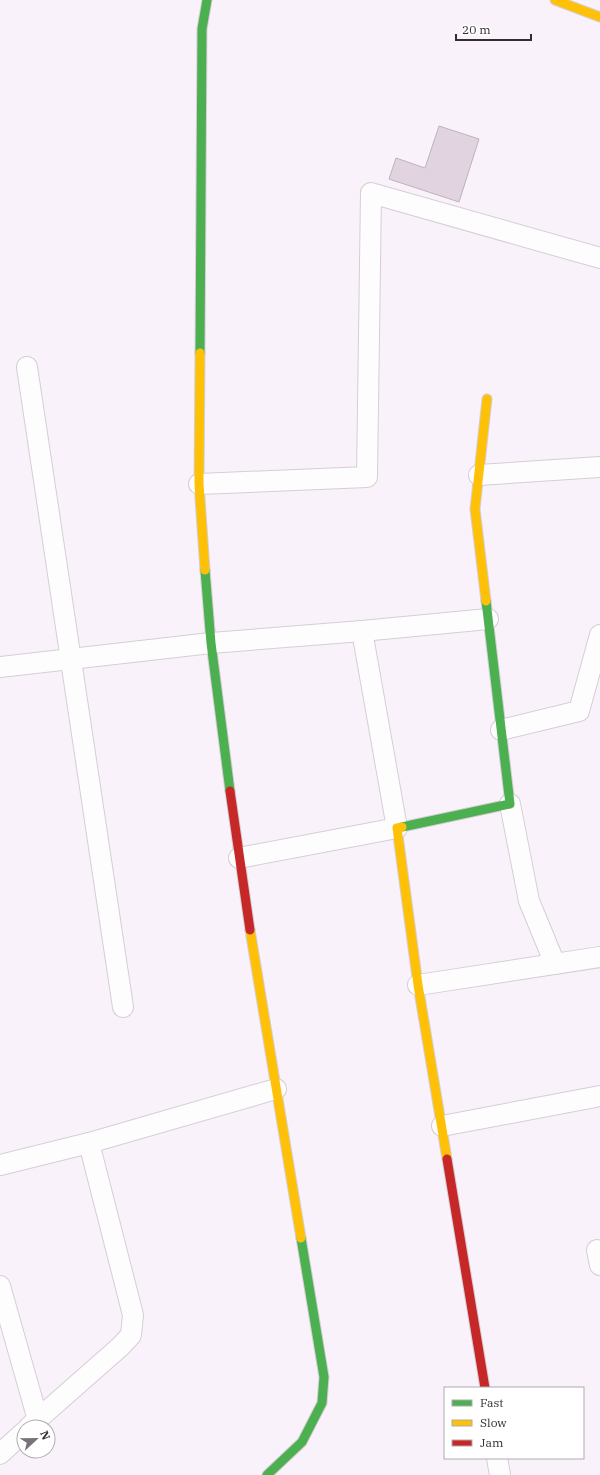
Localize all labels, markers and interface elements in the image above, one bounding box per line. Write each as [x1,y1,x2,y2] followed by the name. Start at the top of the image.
[456,16,531,42] scale bar
[462,22,491,37] text: 20 m
[444,1387,584,1459] legend
[480,1395,504,1410] text: Fast
[480,1415,507,1430] text: Slow
[16,1419,56,1459] north arrow
[37,1429,54,1442] text: N
[480,1435,504,1450] text: Jam

